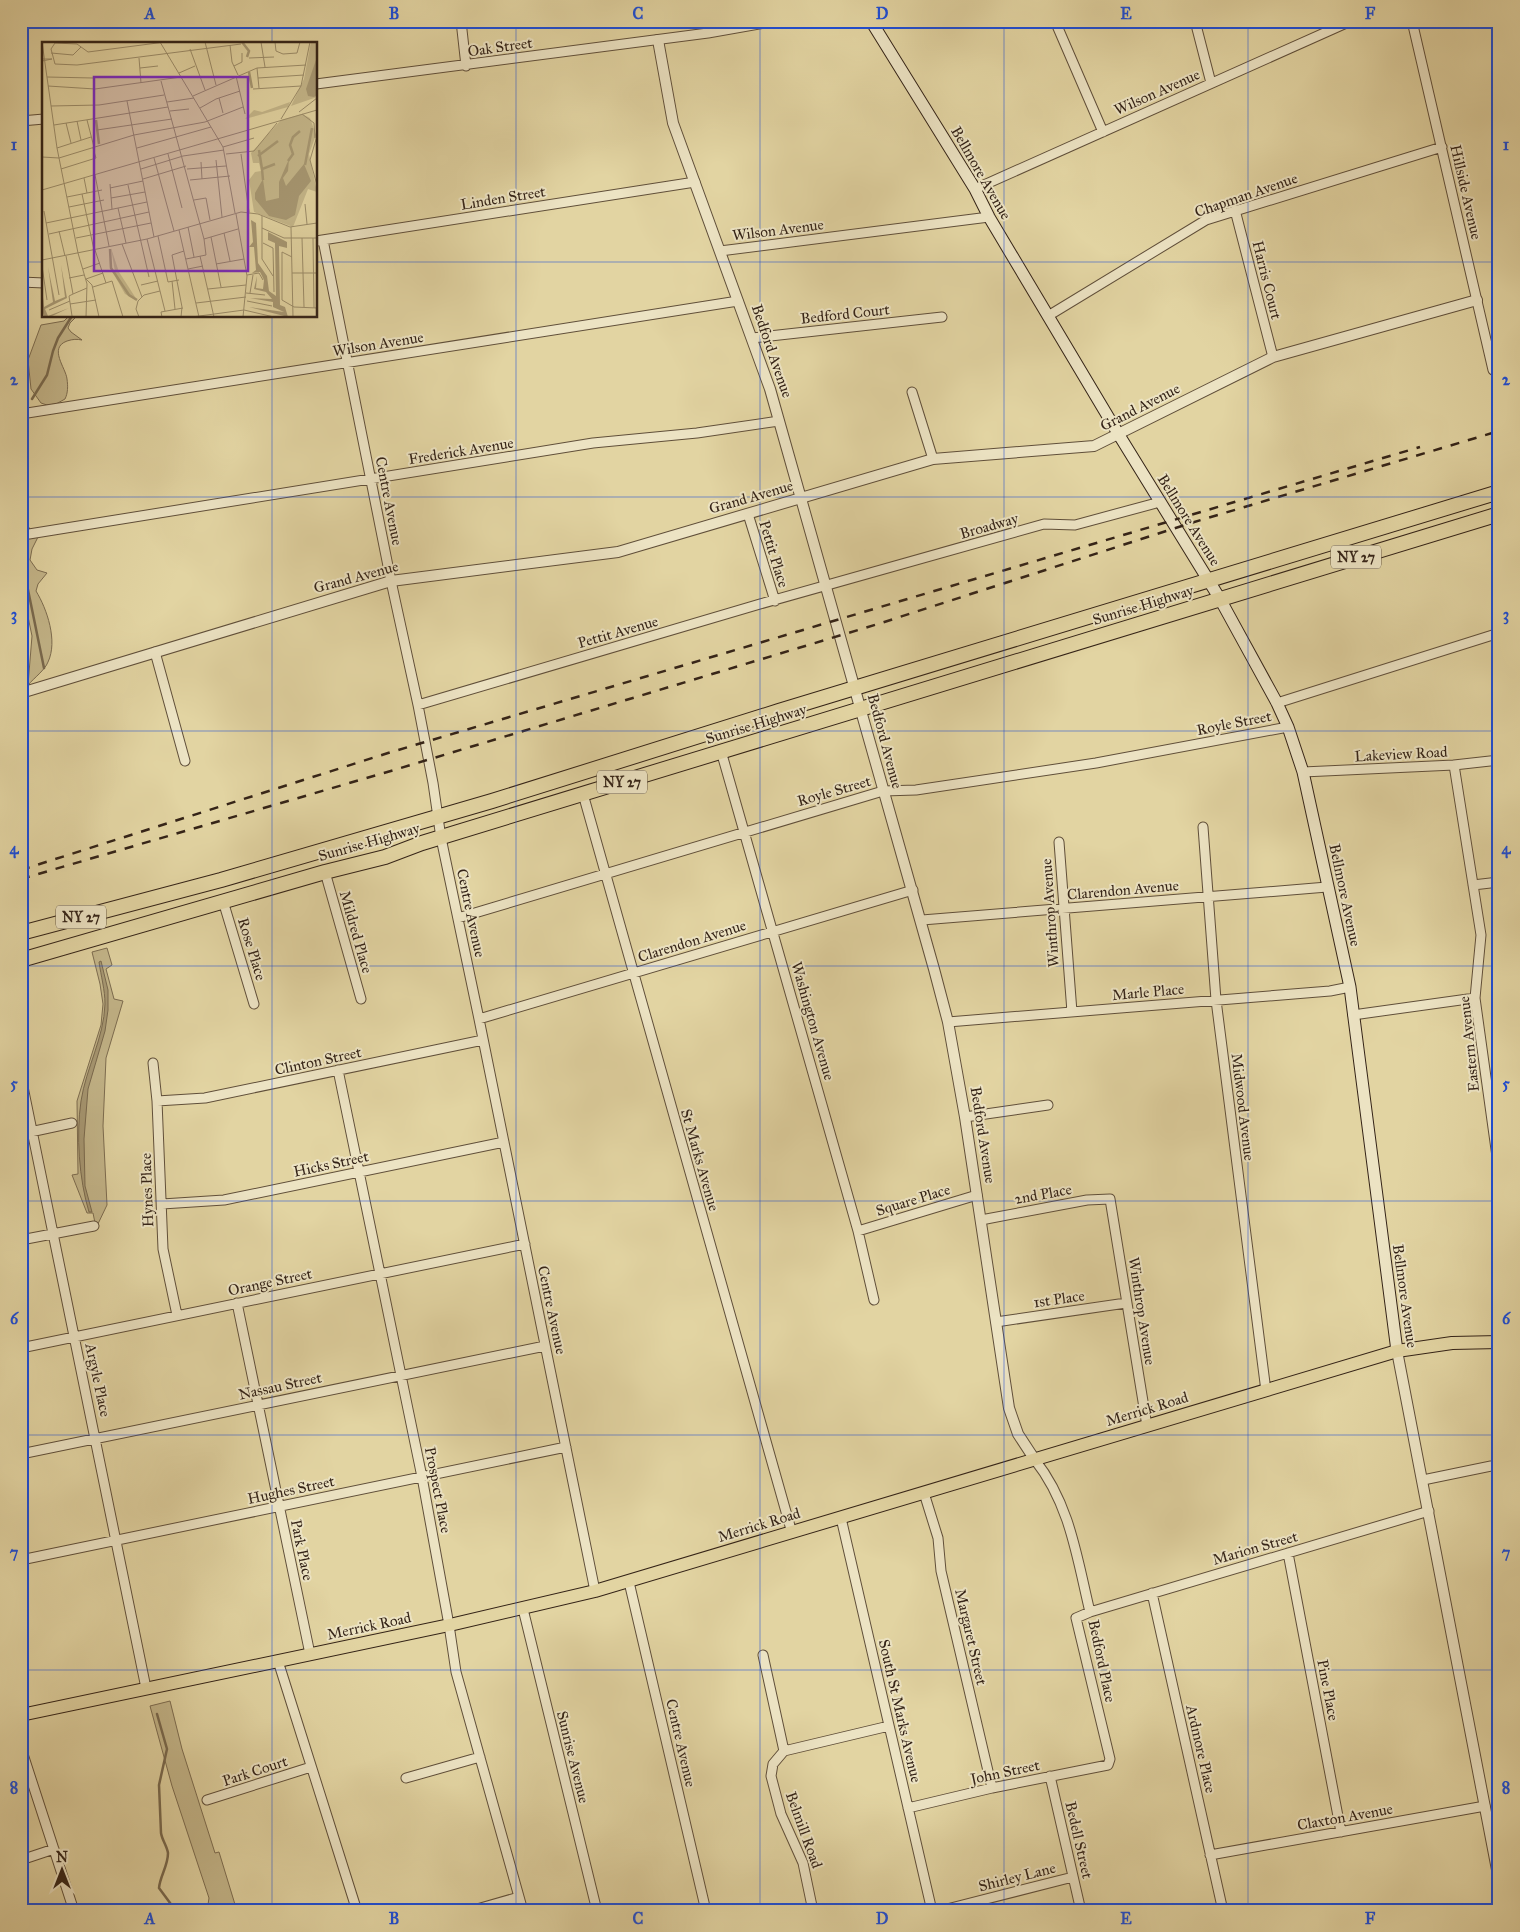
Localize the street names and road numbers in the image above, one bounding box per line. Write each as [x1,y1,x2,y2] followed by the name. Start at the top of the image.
[466,33,534,60] street label: Oak Street
[1111,65,1203,119] street label: Wilson Avenue
[947,123,1015,223] street label: Bellmore Avenue
[1446,143,1486,241] street label: Hillside Avenue
[1192,169,1300,221] street label: Chapman Avenue
[459,182,547,214] street label: Linden Street
[731,215,825,245] street label: Wilson Avenue
[1249,239,1286,322] street label: Harris Court
[800,300,891,328] street label: Bedford Court
[748,302,796,400] street label: Bedford Avenue
[331,328,425,360] street label: Wilson Avenue
[1097,379,1183,435] street label: Grand Avenue
[407,434,515,468] street label: Frederick Avenue
[372,455,406,547] street label: Centre Avenue
[1154,471,1224,569] street label: Bellmore Avenue
[707,476,795,518] street label: Grand Avenue
[958,509,1021,543] street label: Broadway
[755,518,793,590] street label: Pettit Place
[1331,546,1381,568] road number: NY 27
[312,557,400,597] street label: Grand Avenue
[1090,581,1197,629] street label: Sunrise Highway
[576,612,660,652] street label: Pettit Avenue
[864,692,906,790] street label: Bedford Avenue
[703,700,810,748] street label: Sunrise Highway
[1195,707,1274,739] street label: Royle Street
[1354,743,1448,765] street label: Lakeview Road
[597,770,647,794] road number: NY 27
[795,772,874,810] street label: Royle Street
[316,819,423,865] street label: Sunrise Highway
[1325,842,1365,948] street label: Bellmore Avenue
[1037,858,1063,968] street label: Winthrop Avenue
[453,867,489,959] street label: Centre Avenue
[1066,876,1180,904] street label: Clarendon Avenue
[336,889,376,975] street label: Mildred Place
[56,906,106,929] road number: NY 27
[234,915,270,983] street label: Rose Place
[636,916,748,966] street label: Clarendon Avenue
[787,960,839,1082] street label: Washington Avenue
[1111,980,1185,1004] street label: Marle Place
[1455,995,1483,1093] street label: Eastern Avenue
[273,1043,364,1079] street label: Clinton Street
[1227,1052,1259,1162] street label: Midwood Avenue
[966,1085,1000,1185] street label: Bedford Avenue
[677,1107,723,1213] street label: St Marks Avenue
[292,1147,371,1181] street label: Hicks Street
[137,1153,157,1227] street label: Hynes Place
[874,1180,953,1221] street label: Square Place
[1013,1180,1073,1208] street label: 2nd Place
[1389,1243,1421,1349] street label: Bellmore Avenue
[1125,1256,1159,1366] street label: Winthrop Avenue
[226,1264,314,1300] street label: Orange Street
[534,1264,570,1356] street label: Centre Avenue
[1032,1287,1086,1311] street label: 1st Place
[81,1341,115,1418] street label: Argyle Place
[237,1368,324,1404] street label: Nassau Street
[1104,1388,1191,1430] street label: Merrick Road
[421,1445,455,1535] street label: Prospect Place
[246,1472,337,1508] street label: Hughes Street
[716,1504,803,1546] street label: Merrick Road
[287,1518,317,1582] street label: Park Place
[1210,1527,1300,1569] street label: Marion Street
[951,1587,991,1688] street label: Margaret Street
[325,1608,413,1644] street label: Merrick Road
[1084,1618,1120,1704] street label: Bedford Place
[875,1638,925,1784] street label: South St Marks Avenue
[1313,1658,1343,1722] street label: Pine Place
[662,1697,700,1789] street label: Centre Avenue
[1182,1702,1220,1795] street label: Ardmore Place
[553,1709,593,1805] street label: Sunrise Avenue
[220,1752,290,1790] street label: Park Court
[967,1756,1042,1790] street label: John Street
[782,1789,826,1871] street label: Belmill Road
[1061,1800,1097,1881] street label: Bedell Street
[1296,1800,1394,1834] street label: Claxton Avenue
[977,1859,1057,1895] street label: Shirley Lane

